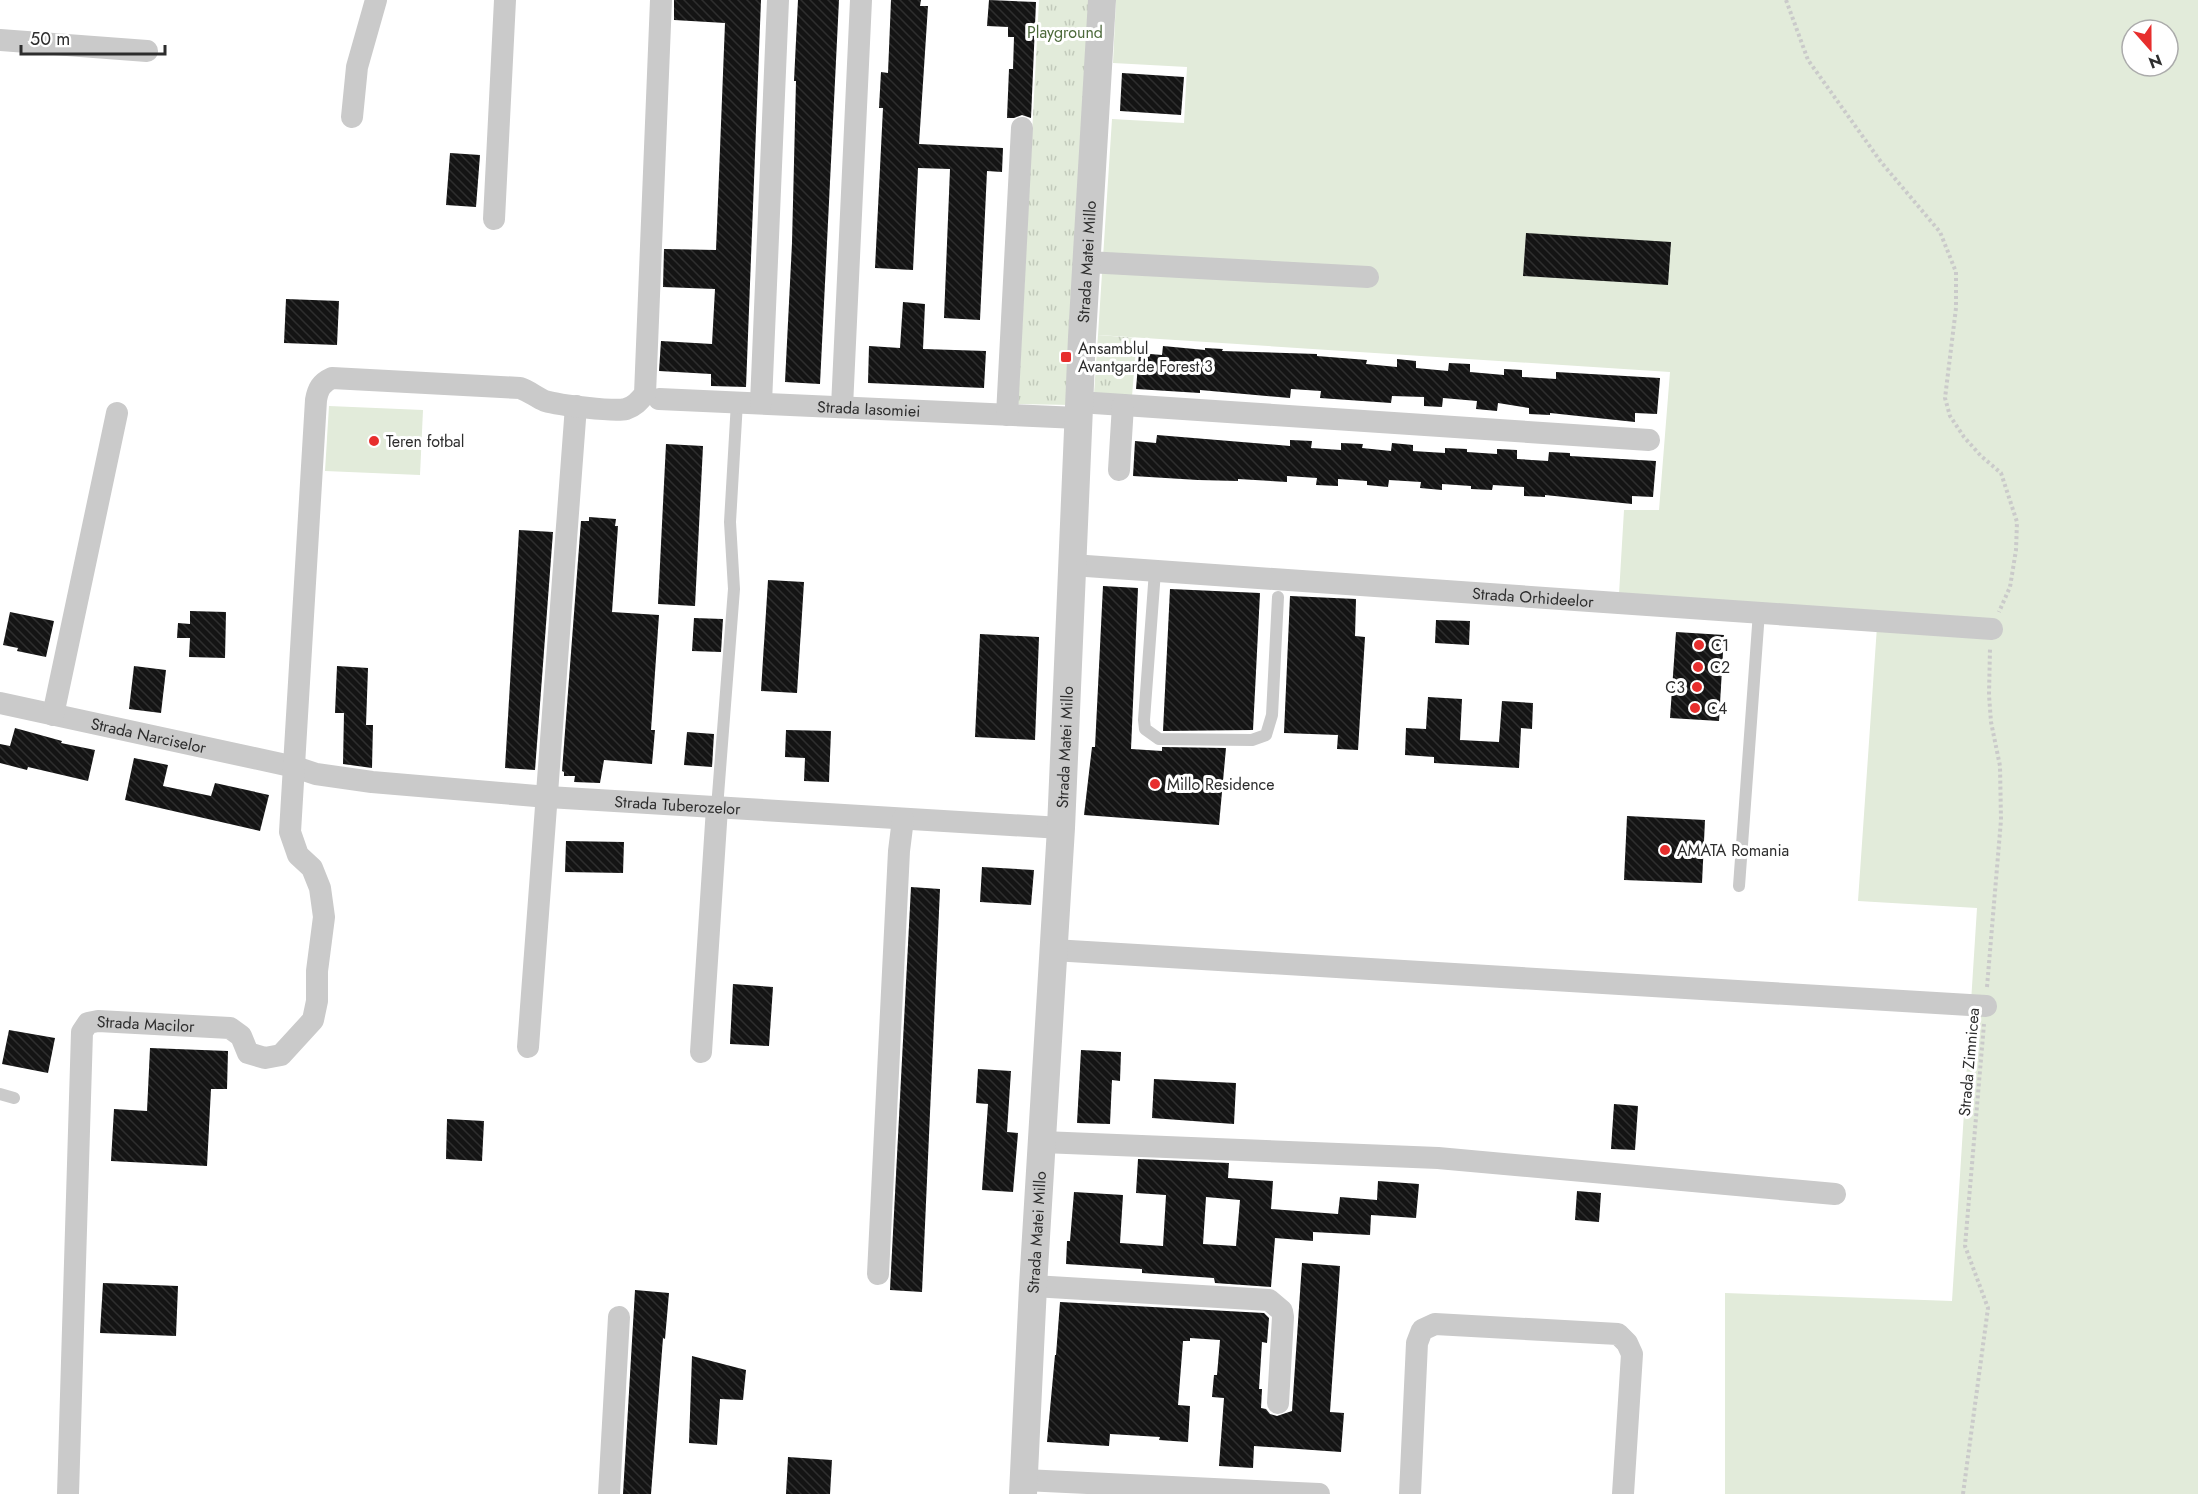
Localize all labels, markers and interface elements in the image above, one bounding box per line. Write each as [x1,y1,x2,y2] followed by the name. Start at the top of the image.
[21,18,165,56] scale bar
[2120,18,2180,78] north arrow
[1027,21,1103,44] park label: Playground
[30,26,70,52] text: 50 m
[2145,49,2165,75] text: N
[1071,200,1102,323] street label: Strada Matei Millo
[1078,337,1213,378] place label: Ansamblul Avantgarde Forest 3
[1059,350,1073,364] marker: Ansamblul Avantgarde Forest 3
[817,395,921,422] street label: Strada Iasomiei
[386,430,464,453] place label: Teren fotbal
[367,434,381,448] marker: Teren fotbal
[1471,581,1595,613] street label: Strada Orhideelor
[1711,634,1729,657] place label: C1
[1692,638,1706,652] marker: C1
[1710,656,1730,679] place label: C2
[1691,660,1705,674] marker: C2
[1665,676,1685,699] place label: C3
[1690,680,1704,694] marker: C3
[1050,685,1079,809] street label: Strada Matei Millo
[1707,697,1727,720] place label: C4
[1688,701,1702,715] marker: C4
[89,712,209,759] street label: Strada Narciselor
[1167,773,1274,796] place label: Millo Residence
[1148,777,1162,791] marker: Millo Residence
[614,790,742,820] street label: Strada Tuberozelor
[1677,839,1789,862] place label: AMATA Romania
[1658,843,1672,857] marker: AMATA Romania
[1953,1007,1985,1117] street label: Strada Zimnicea
[96,1009,196,1038] street label: Strada Macilor
[1021,1170,1052,1294] street label: Strada Matei Millo

